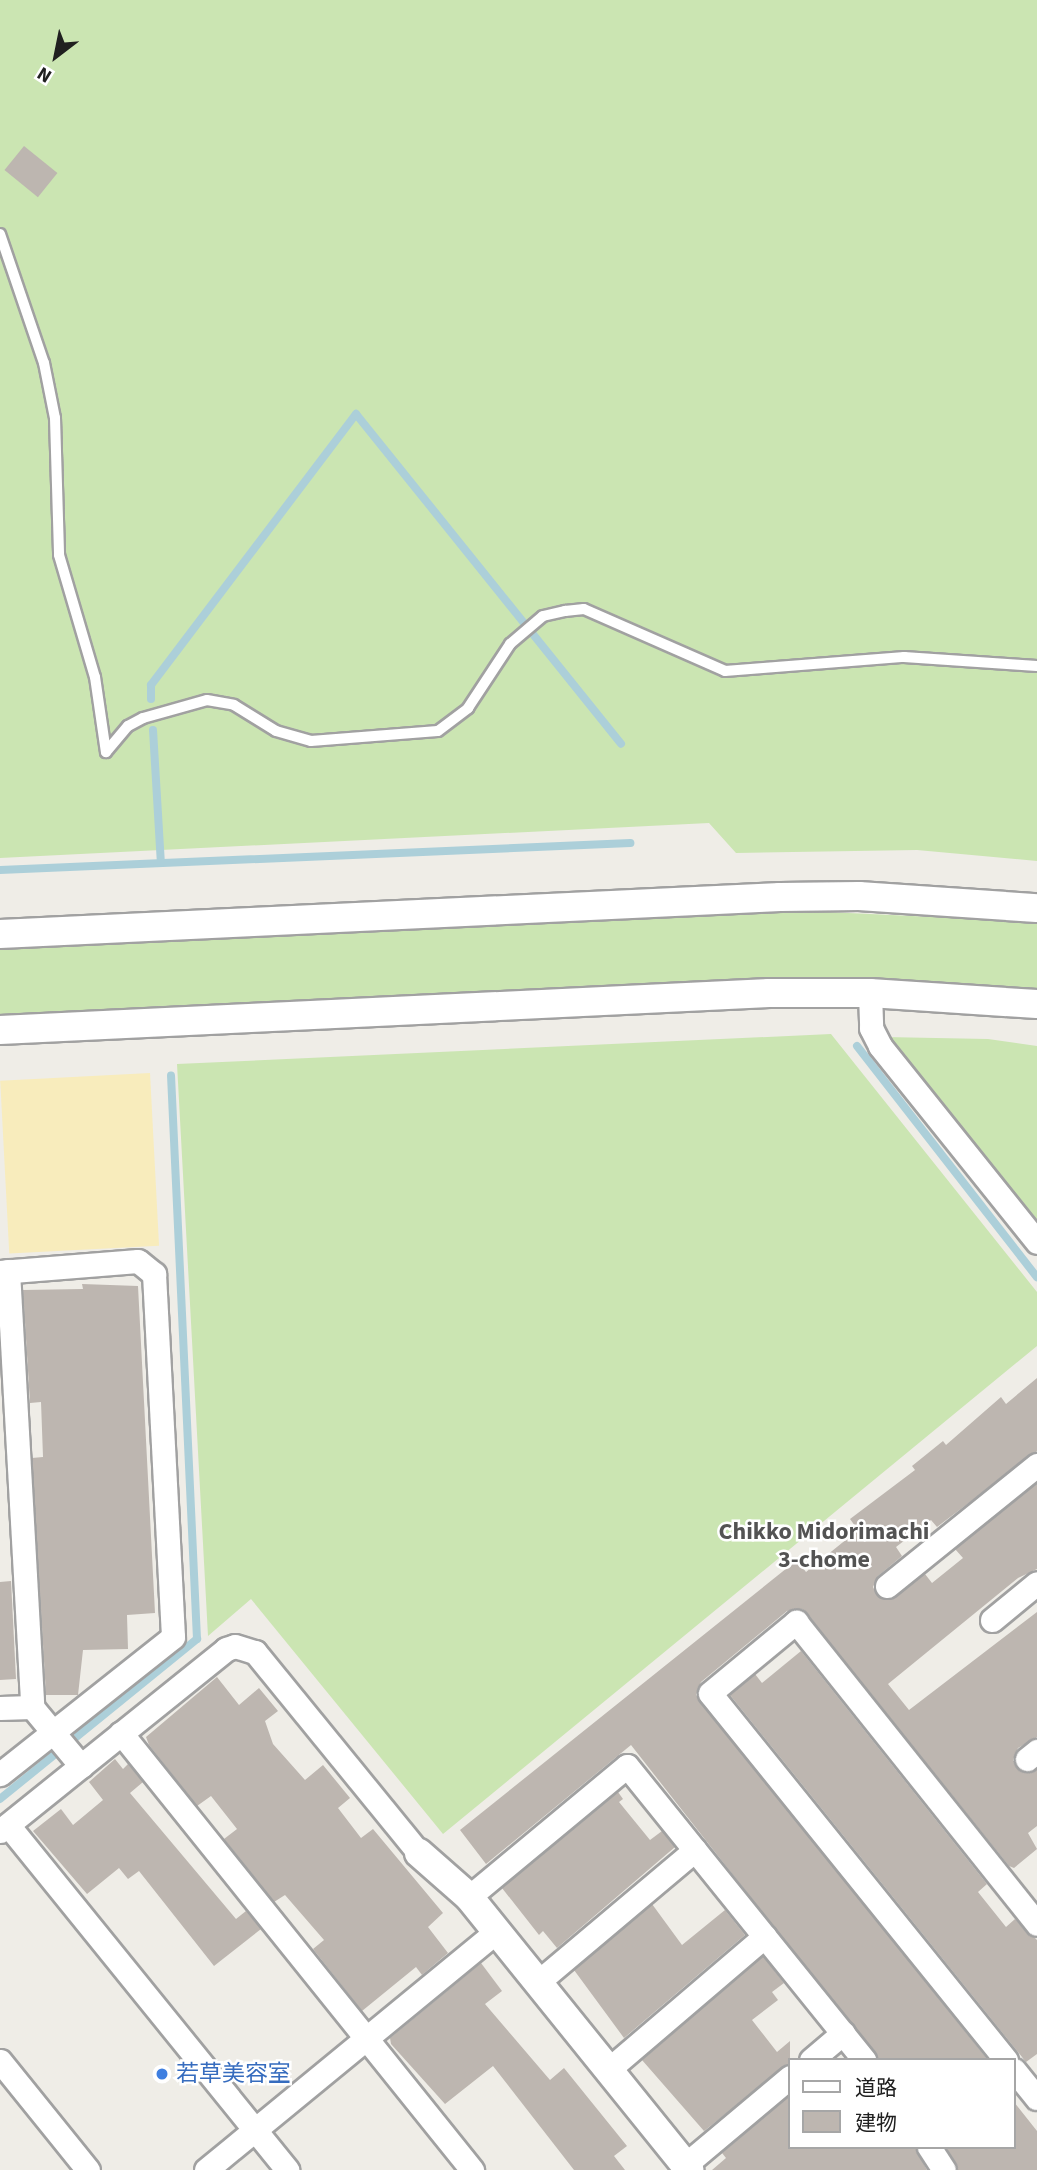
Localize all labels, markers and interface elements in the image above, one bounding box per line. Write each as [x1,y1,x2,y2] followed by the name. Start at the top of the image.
[21,21,91,91] north arrow
[32,59,57,89] text: N
[719,1518,929,1574] district label: Chikko Midorimachi 3-chome
[788,2058,1016,2149] legend
[176,2060,291,2088] place label: 若草美容室
[154,2066,170,2082] marker: 若草美容室
[855,2073,897,2103] text: 道路
[855,2108,897,2138] text: 建物

